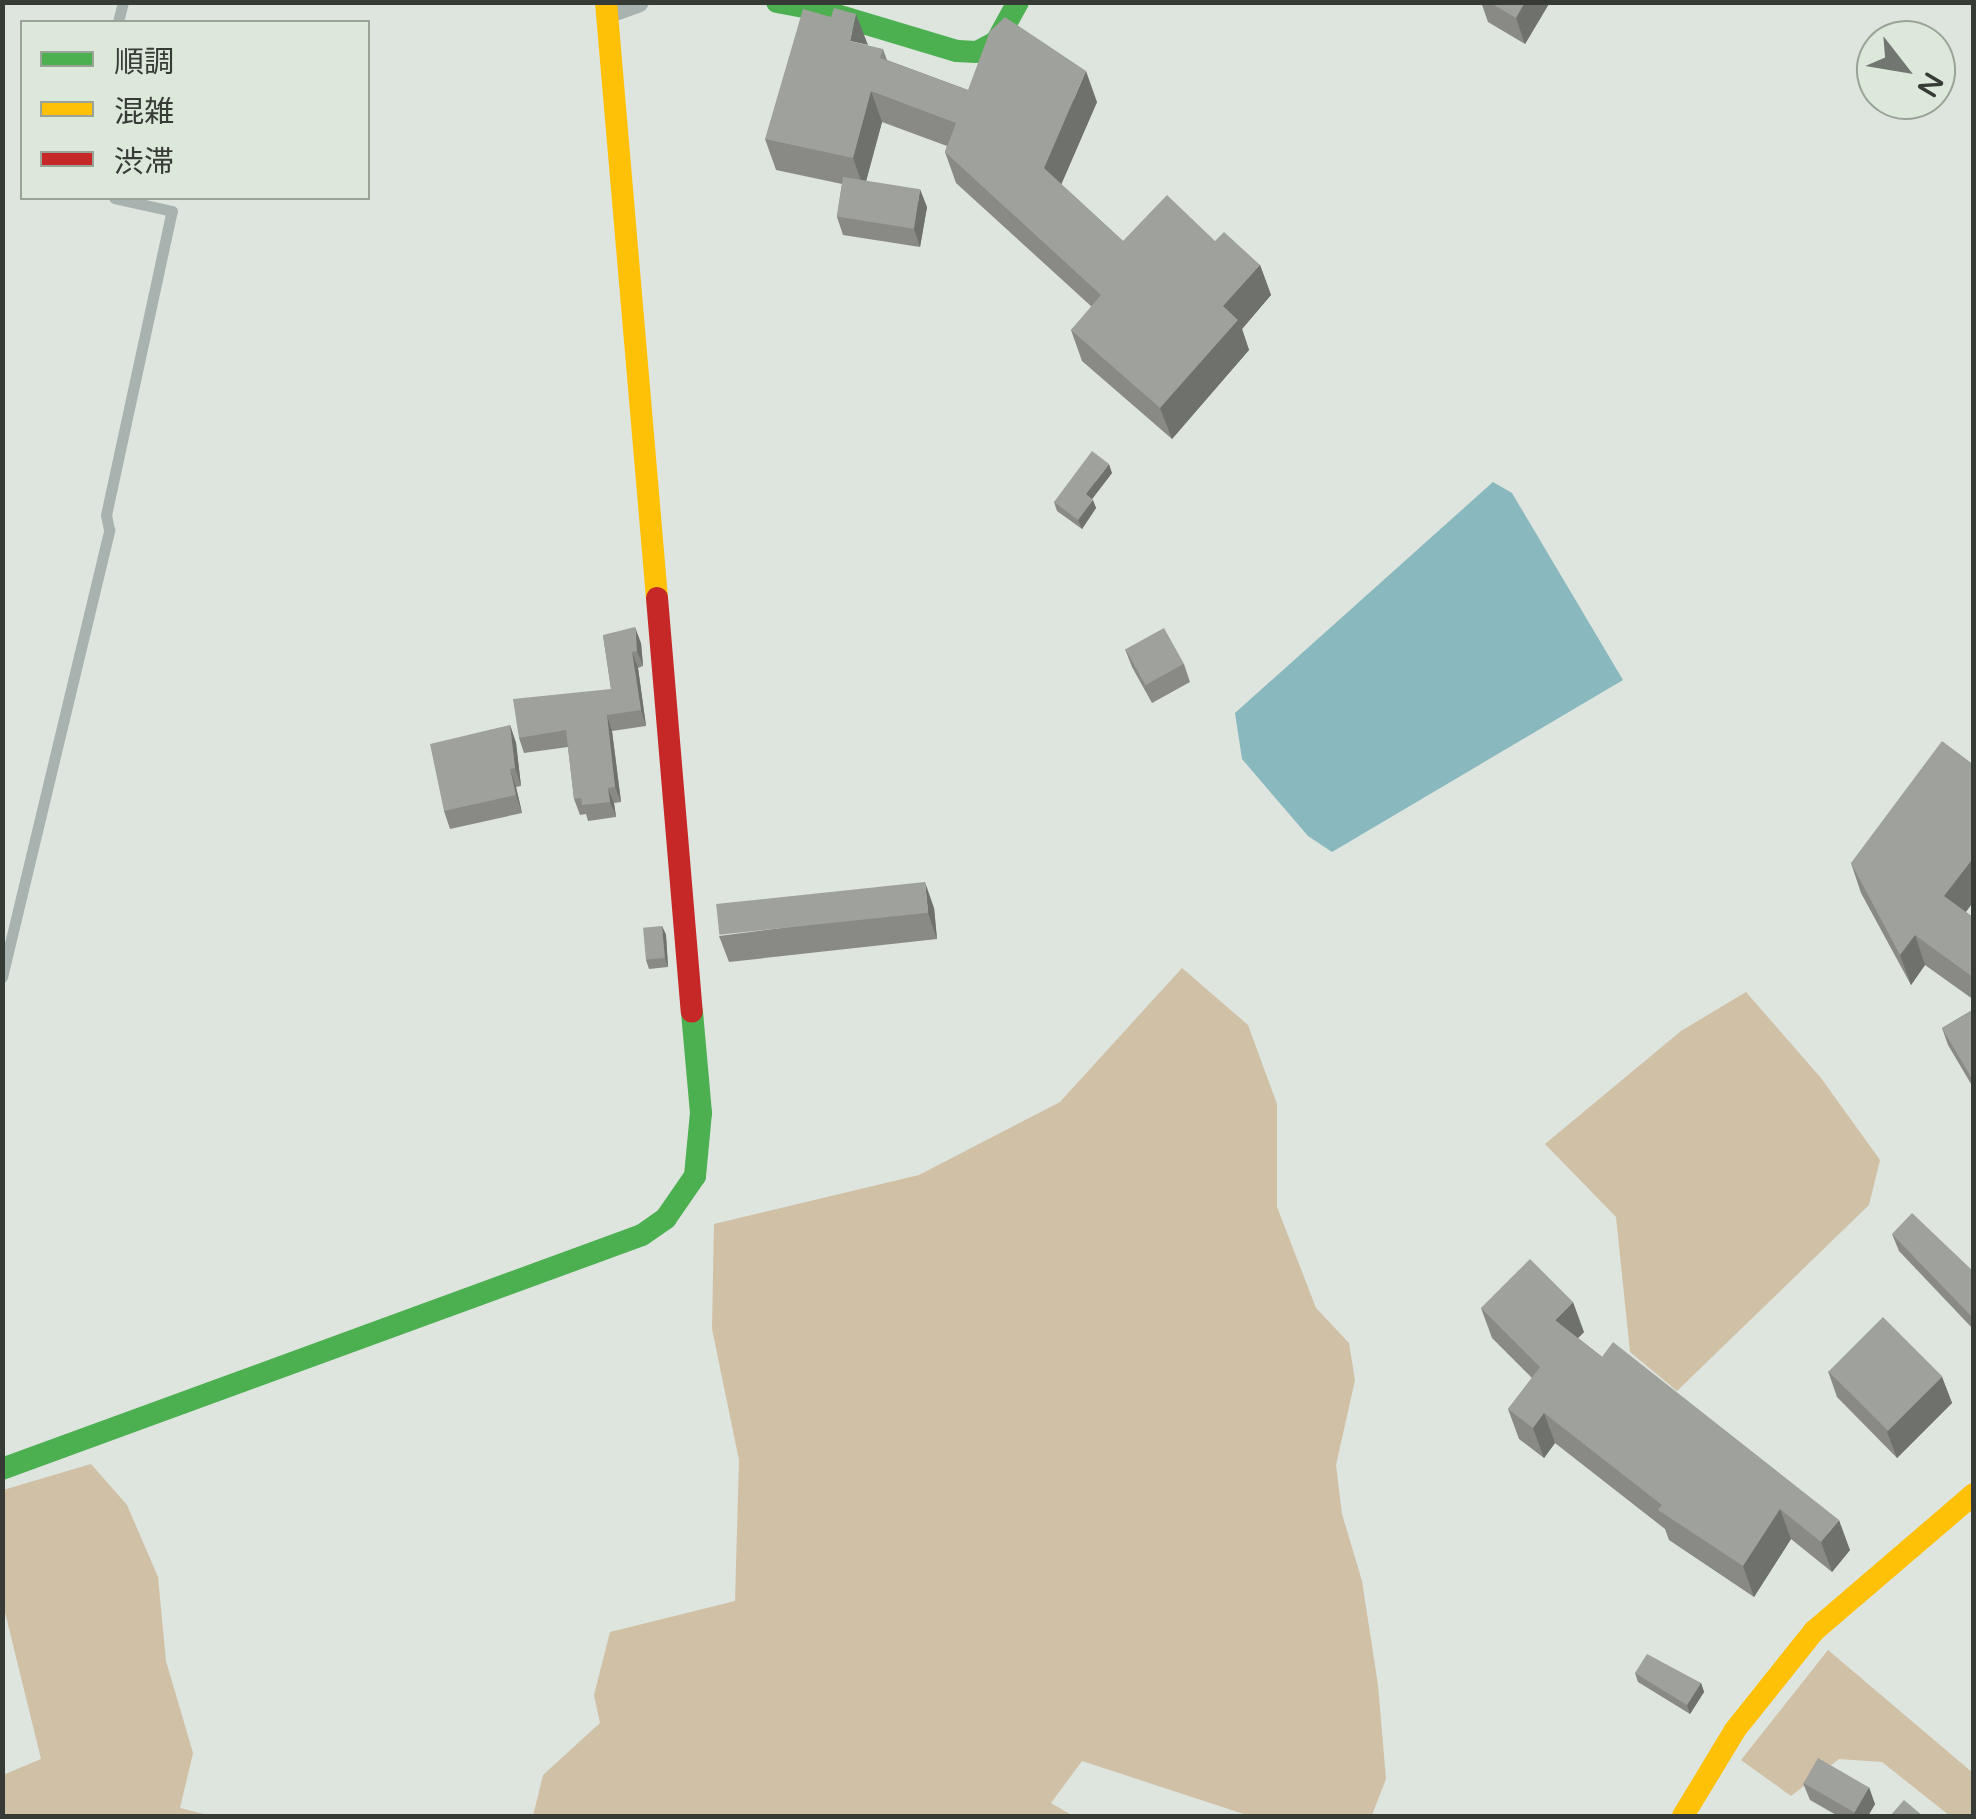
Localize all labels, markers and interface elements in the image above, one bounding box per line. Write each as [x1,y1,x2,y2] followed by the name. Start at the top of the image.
[20,20,370,200] legend
[1856,20,1956,120] north arrow
[114,44,174,81] text: 順調
[1910,66,1950,103] text: N
[114,94,174,131] text: 混雑
[114,144,174,181] text: 渋滞

